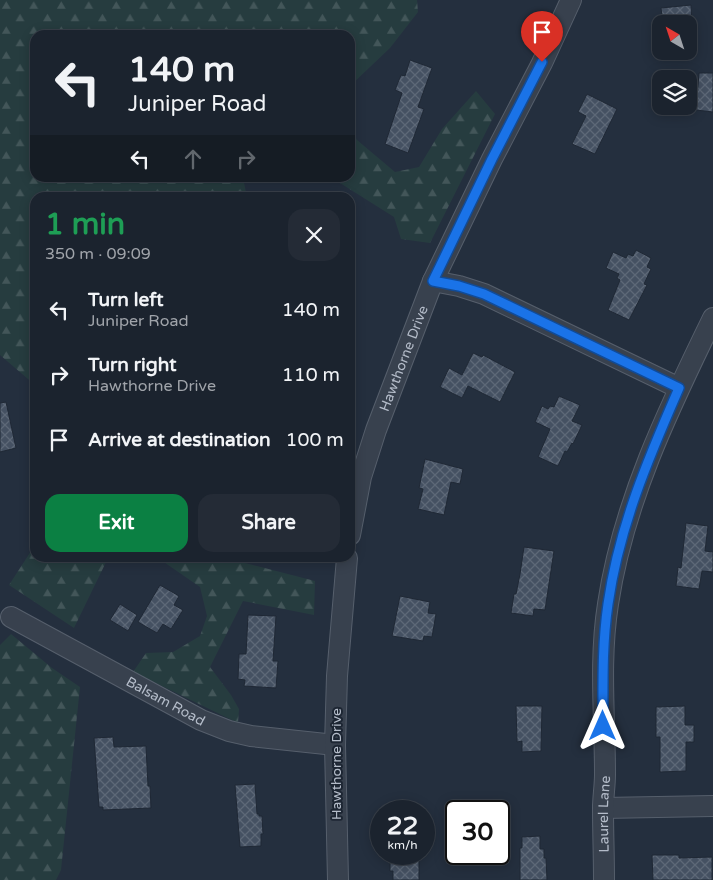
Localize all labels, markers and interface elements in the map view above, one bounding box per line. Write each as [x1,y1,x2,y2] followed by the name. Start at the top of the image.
[521,11,563,62] pin
[652,15,698,60] north arrow
[652,15,697,115] map controls
[528,18,556,46] icon: arrive
[128,49,235,91] text: 140 m
[45,50,110,115] icon: left
[652,70,697,115] button: layers
[128,91,266,117] text: Juniper Road
[126,145,154,173] icon: left
[179,145,207,173] icon: ahead
[232,145,260,173] icon: right
[45,206,125,243] text: 1 min
[288,209,340,261] button: close
[45,244,151,264] text: 350 m · 09:09
[88,289,164,311] text: Turn left
[45,296,73,324] icon: left
[282,299,340,321] text: 140 m
[375,303,431,414] street label: Hawthorne Drive
[88,311,189,331] text: Juniper Road
[88,354,176,376] text: Turn right
[45,361,73,389] icon: right
[282,364,340,386] text: 110 m
[88,376,216,396] text: Hawthorne Drive
[45,426,73,454] icon: arrive
[88,429,271,451] text: Arrive at destination
[286,429,344,451] text: 100 m
[45,494,188,552] button: Exit
[198,494,340,552] button: Share
[123,673,208,729] street label: Balsam Road
[576,699,628,751] position arrow
[328,708,345,820] street label: Hawthorne Drive
[594,775,614,853] street label: Laurel Lane
[445,800,510,865] speed limit sign: 30
[387,811,418,841] text: 22
[387,838,418,852] text: km/h

